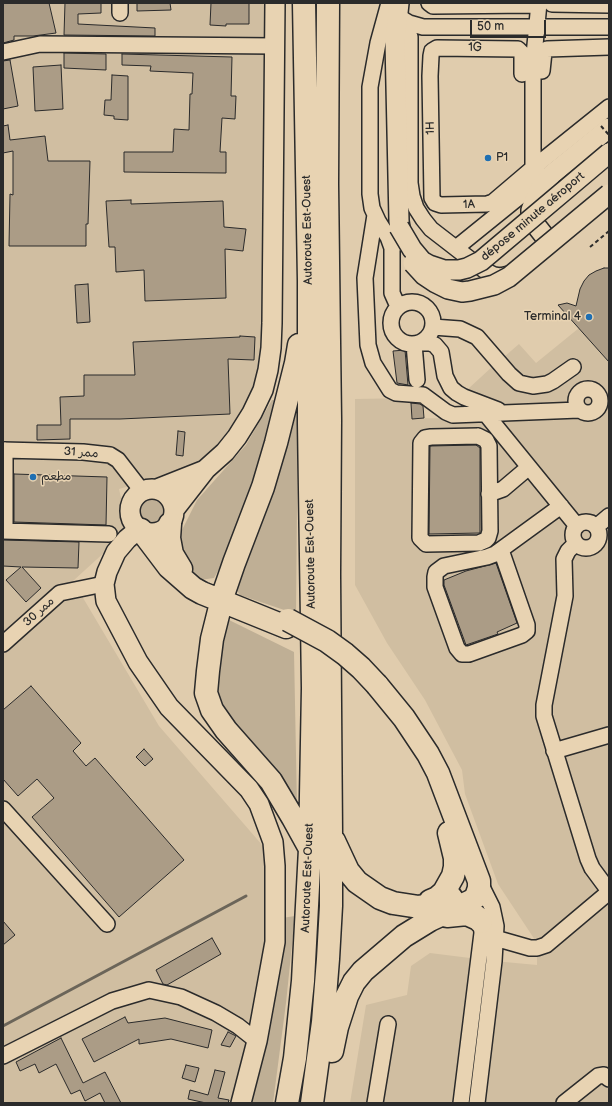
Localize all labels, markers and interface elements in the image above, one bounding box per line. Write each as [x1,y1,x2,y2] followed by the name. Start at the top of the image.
[472,12,548,38] scale bar
[477,19,504,34] text: 50 m
[468,41,482,55] street label: 1G
[424,121,438,135] street label: 1H
[496,151,508,165] place label: P1
[483,153,493,163] marker: P1
[478,169,588,265] street label: dépose minute aéroport
[300,175,316,285] street label: Autoroute Est-Ouest
[463,198,475,212] street label: 1A
[524,310,581,324] place label: Terminal 4
[584,312,594,322] marker: Terminal 4
[63,445,99,461] street label: ممر 31
[41,470,71,484] place label: مطعم
[28,472,38,482] marker: مطعم
[303,499,319,609] street label: Autoroute Est-Ouest
[20,594,58,630] street label: ممر 30
[299,823,317,933] street label: Autoroute Est-Ouest

